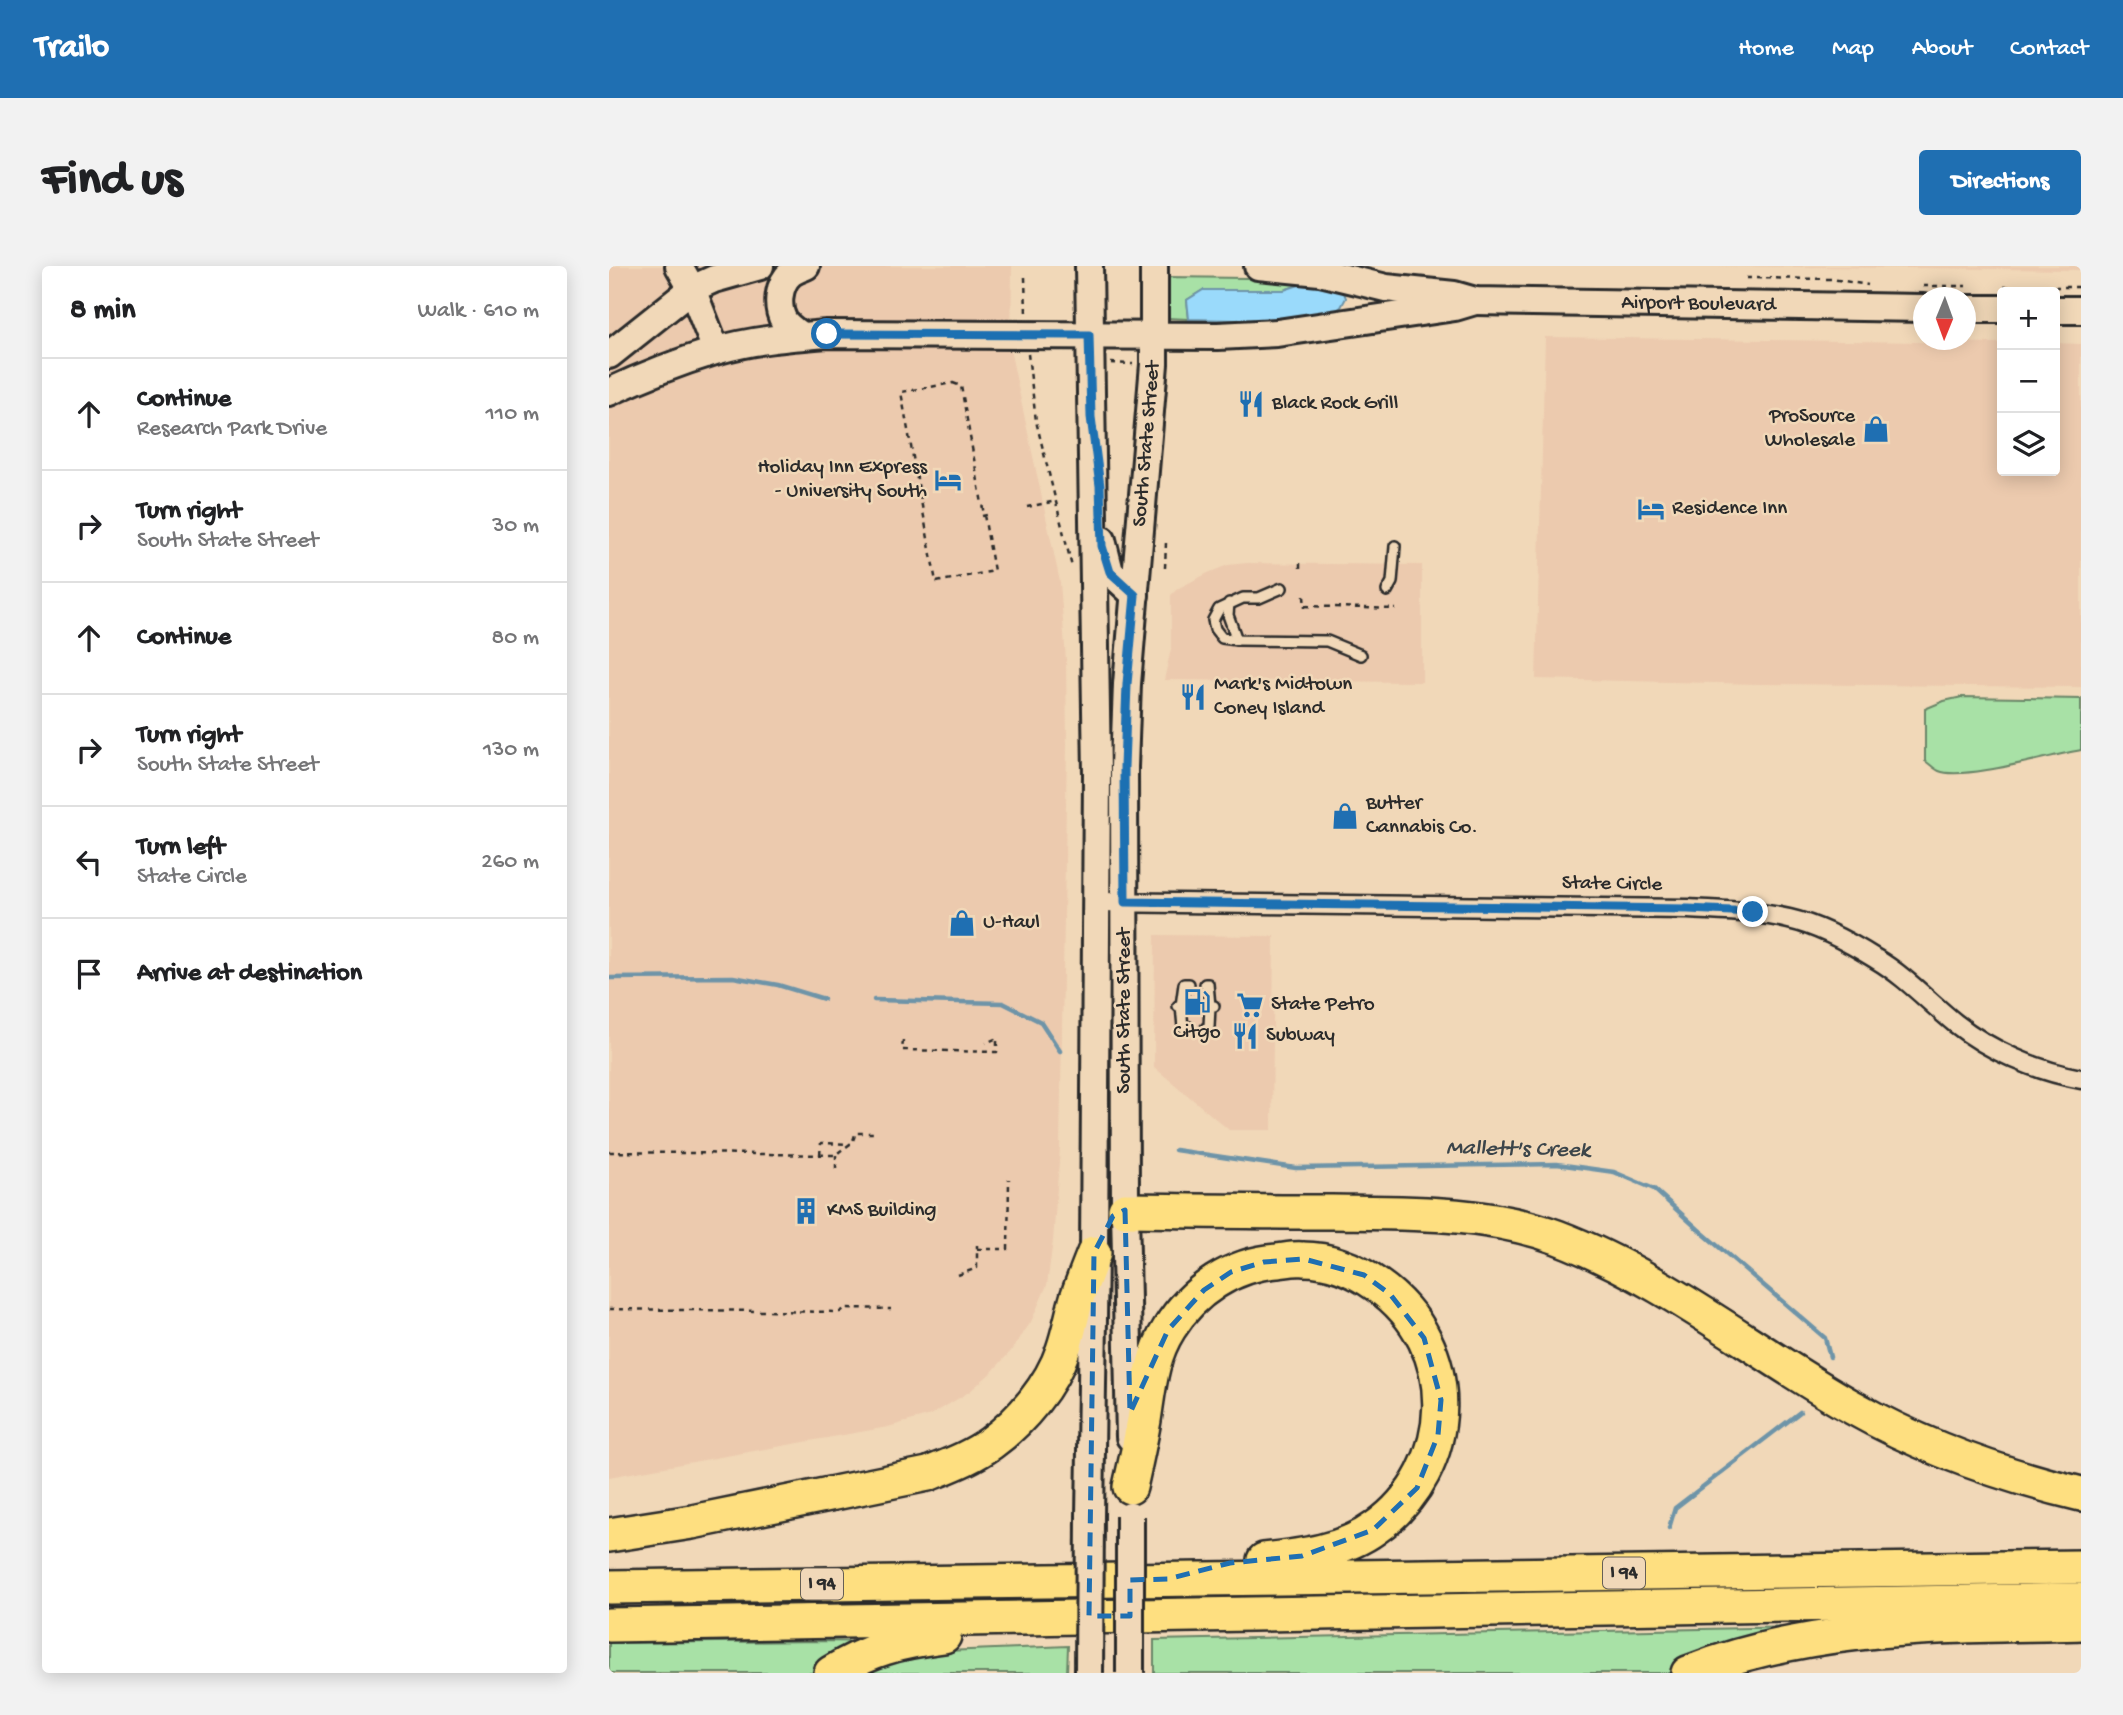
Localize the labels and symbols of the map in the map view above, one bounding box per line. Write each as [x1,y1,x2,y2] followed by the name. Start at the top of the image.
[1913,287,1976,350] north arrow
[1621,291,1778,318] street label: Airport Boulevard
[811,318,842,349] route start
[1128,358,1167,528] street label: South State Street
[1236,389,1266,419] restaurant icon: Black Rock Grill
[1271,392,1398,417] place label: Black Rock Grill
[1765,405,1856,454] place label: ProSource Wholesale
[1861,414,1891,444] shop icon: ProSource Wholesale
[757,456,928,505] place label: Holiday Inn Express - University South
[933,465,963,495] hotel icon: Holiday Inn Express - University South
[1636,494,1666,524] hotel icon: Residence Inn
[1672,497,1787,522] place label: Residence Inn
[1214,673,1352,722] place label: Mark's Midtown Coney Island
[1178,682,1208,712] restaurant icon: Mark's Midtown Coney Island
[1365,792,1478,841] place label: Butter Cannabis Co.
[1330,801,1360,831] shop icon: Butter Cannabis Co.
[1562,872,1664,898] street label: State Circle
[1737,896,1768,927] route end
[947,908,977,938] shop icon: U-Haul
[983,911,1040,936] place label: U-Haul
[1113,926,1138,1094] street label: South State Street
[1182,987,1212,1017] fuel station icon: Citgo
[1235,990,1265,1020] supermarket icon: State Petro
[1271,993,1375,1018] place label: State Petro
[1173,1021,1221,1046] place label: Citgo
[1230,1021,1260,1051] restaurant icon: Subway
[1266,1024,1335,1049] place label: Subway
[1446,1135,1593,1165] water label: Mallett's Creek
[791,1196,821,1226] building icon: KMS Building
[827,1199,936,1224] place label: KMS Building
[1603,1558,1645,1588] road number: I 94
[801,1568,843,1600] road number: I 94

